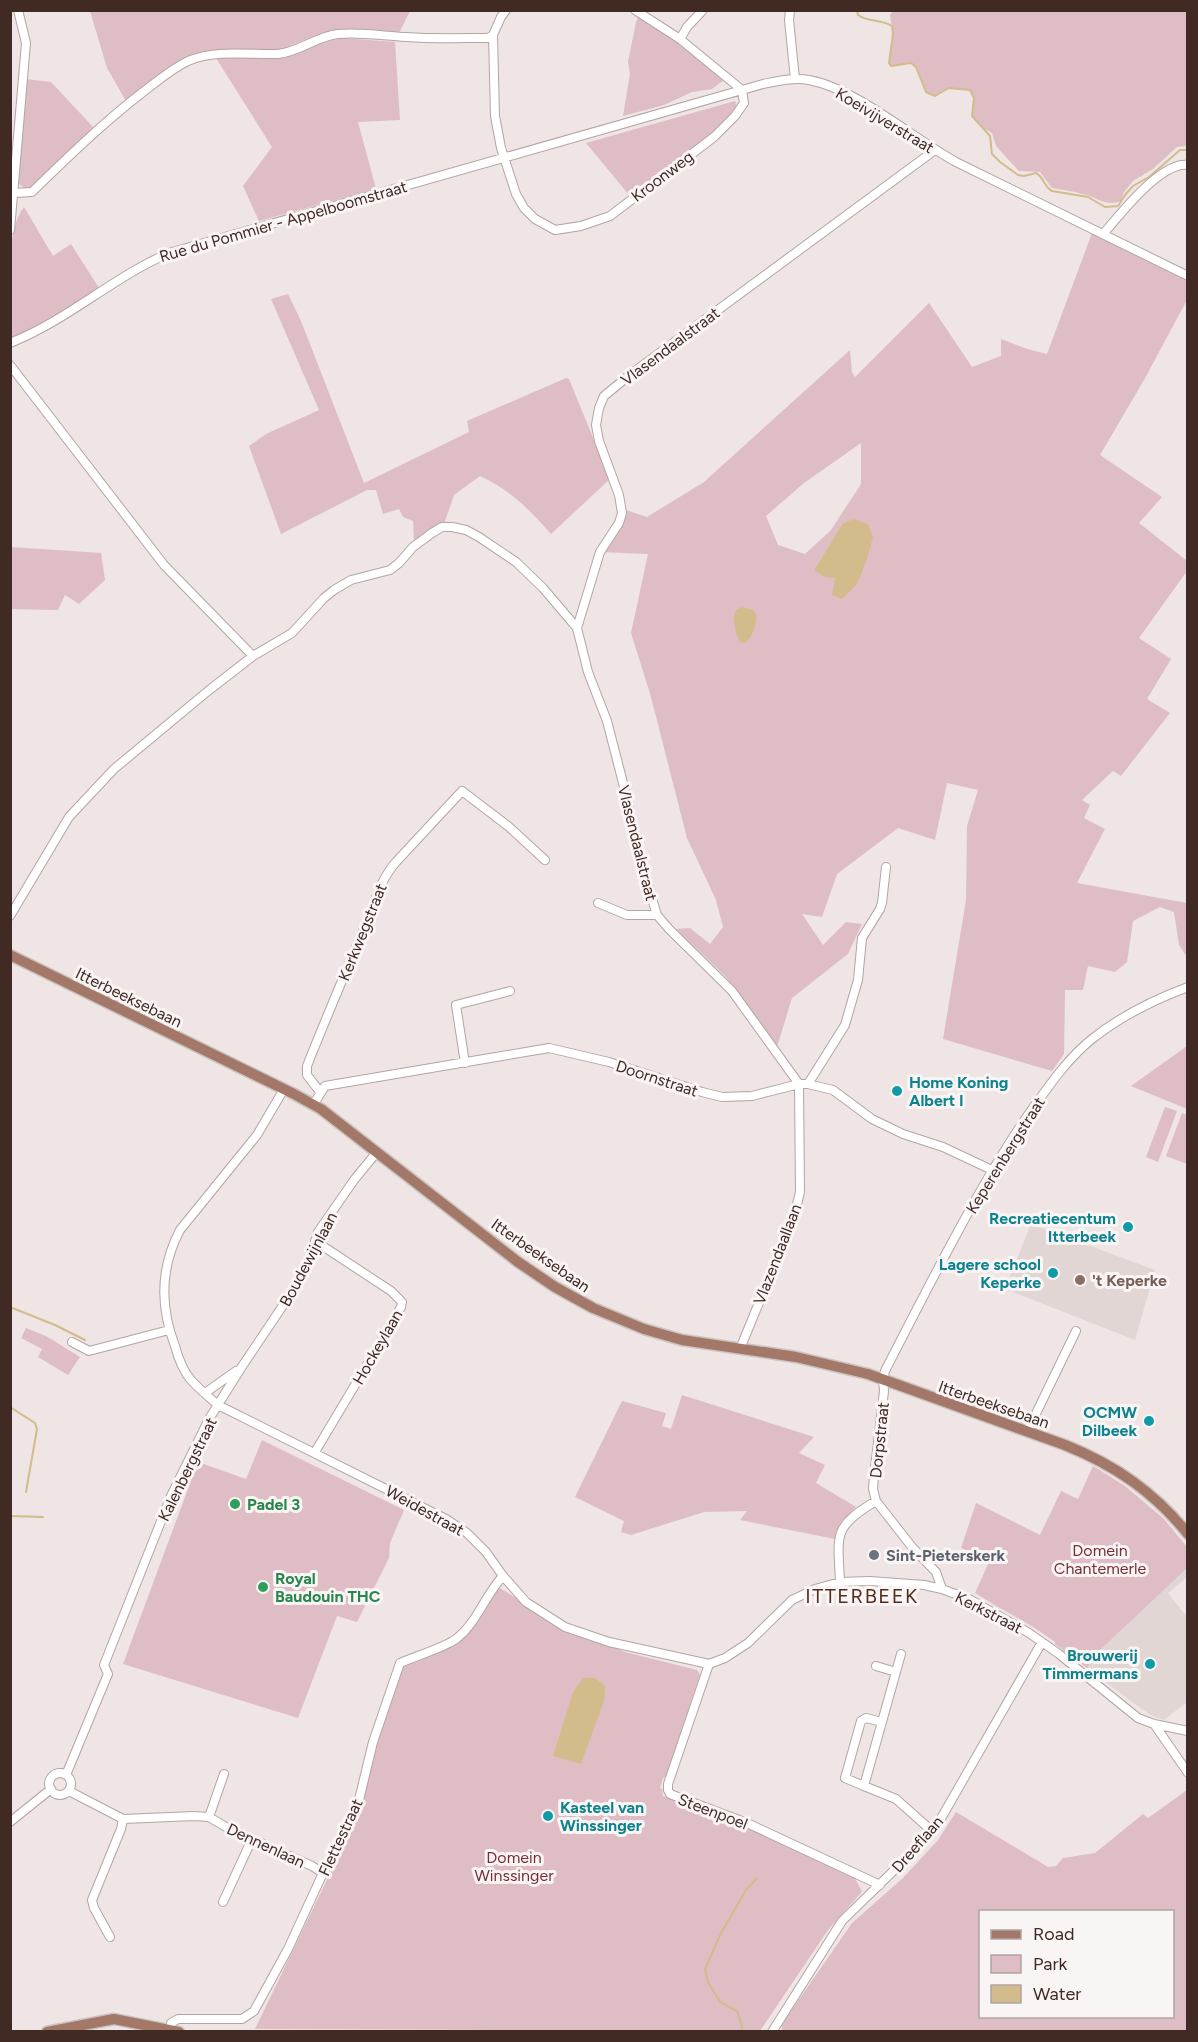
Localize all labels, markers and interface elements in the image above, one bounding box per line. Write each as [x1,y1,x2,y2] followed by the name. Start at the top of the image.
[832,84,937,157] street label: Koeivijverstraat
[627,147,697,206] street label: Kroonweg
[157,177,409,266] street label: Rue du Pommier - Appelboomstraat
[617,303,723,390] street label: Vlasendaalstraat
[614,783,661,903] street label: Vlasendaalstraat
[334,881,391,984] street label: Kerkwegstraat
[73,963,185,1031] street label: Itterbeeksebaan
[613,1056,700,1101] street label: Doornstraat
[909,1073,1008,1110] place label: Home Koning Albert I
[890,1084,904,1098] marker: Home Koning Albert I
[962,1093,1049,1217] street label: Keperenbergstraat
[750,1201,805,1307] street label: Vlazendaallaan
[276,1209,341,1310] street label: Boudewijnlaan
[989,1209,1116,1246] place label: Recreatiecentum Itterbeek
[488,1214,594,1296] street label: Itterbeeksebaan
[1121,1220,1135,1234] marker: Recreatiecentum Itterbeek
[939,1255,1041,1292] place label: Lagere school Keperke
[1046,1266,1060,1280] marker: Lagere school Keperke
[1092,1271,1167,1290] place label: 't Keperke
[1073,1273,1087,1287] marker: 't Keperke
[348,1306,407,1388] street label: Hockeylaan
[936,1377,1052,1432] street label: Itterbeeksebaan
[866,1401,893,1479] street label: Dorpstraat
[1082,1403,1137,1440] place label: OCMW Dilbeek
[154,1414,221,1524] street label: Kalenbergstraat
[1142,1414,1156,1428] marker: OCMW Dilbeek
[382,1481,467,1540] street label: Weidestraat
[247,1495,300,1514] place label: Padel 3
[228,1497,242,1511] marker: Padel 3
[1054,1541,1146,1578] park label: Domein Chantemerle
[886,1546,1005,1565] place label: Sint-Pieterskerk
[867,1548,881,1562] marker: Sint-Pieterskerk
[275,1569,381,1606] place label: Royal Baudouin THC
[256,1580,270,1594] marker: Royal Baudouin THC
[805,1584,919,1608] district label: ITTERBEEK
[952,1587,1026,1637] street label: Kerkstraat
[1043,1646,1139,1683] place label: Brouwerij Timmermans
[1143,1657,1157,1671] marker: Brouwerij Timmermans
[675,1789,750,1833] street label: Steenpoel
[314,1796,367,1879] street label: Flettestraat
[560,1798,644,1835] place label: Kasteel van Winssinger
[541,1809,555,1823] marker: Kasteel van Winssinger
[888,1812,947,1876] street label: Dreeflaan
[224,1819,308,1872] street label: Dennenlaan
[474,1848,554,1885] park label: Domein Winssinger
[979,1910,1174,2018] legend
[1033,1923,1074,1945] text: Road
[1033,1953,1068,1975] text: Park
[1033,1983,1081,2005] text: Water

